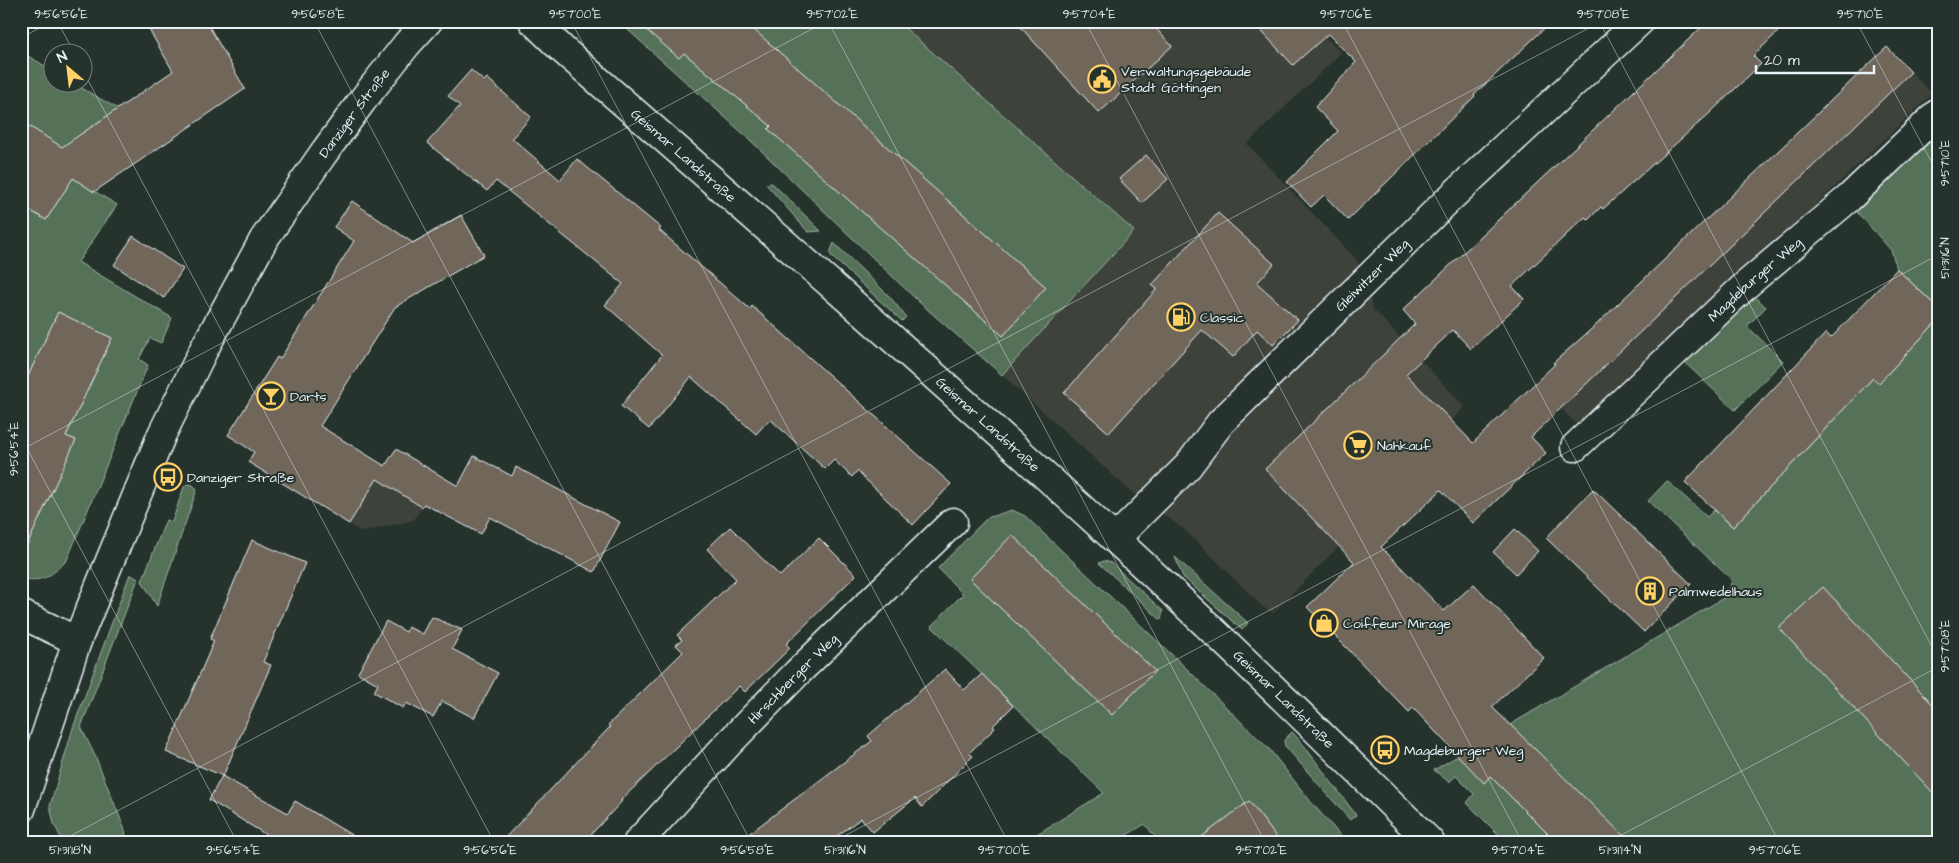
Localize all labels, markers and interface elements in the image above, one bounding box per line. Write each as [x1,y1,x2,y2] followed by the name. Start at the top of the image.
[34,6,88,23] text: 9°56'56"E
[291,6,345,23] text: 9°56'58"E
[549,6,601,23] text: 9°57'00"E
[806,6,858,23] text: 9°57'02"E
[1063,6,1115,23] text: 9°57'04"E
[1320,6,1372,23] text: 9°57'06"E
[1577,6,1629,23] text: 9°57'08"E
[1837,6,1883,23] text: 9°57'10"E
[42,42,92,92] north arrow
[1756,42,1874,74] scale bar
[54,46,71,68] text: N
[1764,50,1800,71] text: 20 m
[1121,62,1252,98] place label: Verwaltungsgebäude Stadt Göttingen
[314,64,395,162] street label: Danziger Straße
[1087,64,1117,94] public building icon: Verwaltungsgebäude Stadt Göttingen
[626,104,740,208] street label: Geismar Landstraße
[1937,140,1954,186] text: 9°57'10"E
[1704,233,1807,327] street label: Magdeburger Weg
[1331,234,1414,316] street label: Gleiwitzer Weg
[1937,237,1954,279] text: 51°31'16"N
[1166,302,1196,332] fuel station icon: Classic
[1200,308,1244,328] place label: Classic
[931,373,1044,477] street label: Geismar Landstraße
[256,381,286,411] bar icon: Darts
[290,387,327,407] place label: Darts
[6,422,23,476] text: 9°56'54"E
[1343,430,1373,460] supermarket icon: Nahkauf
[1377,436,1432,456] place label: Nahkauf
[153,462,183,492] bus stop icon: Danziger Straße
[187,468,295,488] place label: Danziger Straße
[1635,576,1665,606] building icon: Palmwedelhaus
[1669,582,1762,602] place label: Palmwedelhaus
[1309,608,1339,638] shop icon: Coiffeur Mirage
[1343,614,1451,634] place label: Coiffeur Mirage
[1937,620,1954,672] text: 9°57'08"E
[744,630,843,729] street label: Hirschberger Weg
[1228,646,1339,754] street label: Geismar Landstraße
[1370,735,1400,765] bus stop icon: Magdeburger Weg
[1404,741,1523,761] place label: Magdeburger Weg
[49,842,91,859] text: 51°31'18"N
[206,842,260,859] text: 9°56'54"E
[463,842,517,859] text: 9°56'56"E
[720,842,774,859] text: 9°56'58"E
[824,842,866,859] text: 51°31'16"N
[978,842,1030,859] text: 9°57'00"E
[1235,842,1287,859] text: 9°57'02"E
[1492,842,1544,859] text: 9°57'04"E
[1599,842,1642,859] text: 51°31'14"N
[1749,842,1801,859] text: 9°57'06"E

